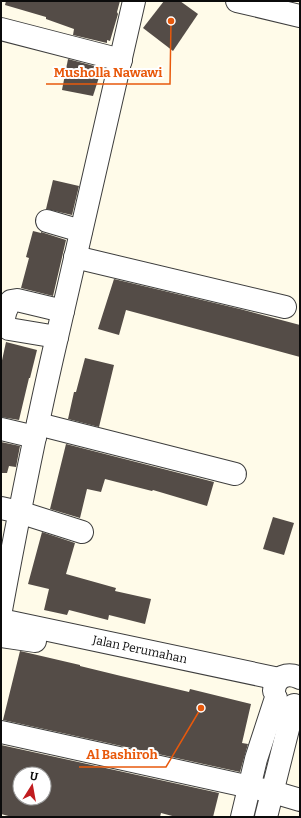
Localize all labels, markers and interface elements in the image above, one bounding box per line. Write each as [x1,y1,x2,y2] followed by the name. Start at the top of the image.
[46,59,170,84] callout: Musholla Nawawi
[54,65,162,80] text: Musholla Nawawi
[90,632,189,666] street label: Jalan Perumahan
[79,742,166,767] callout: Al Bashiroh
[86,747,159,762] text: Al Bashiroh
[12,766,52,806] north arrow
[29,770,39,784] text: U

